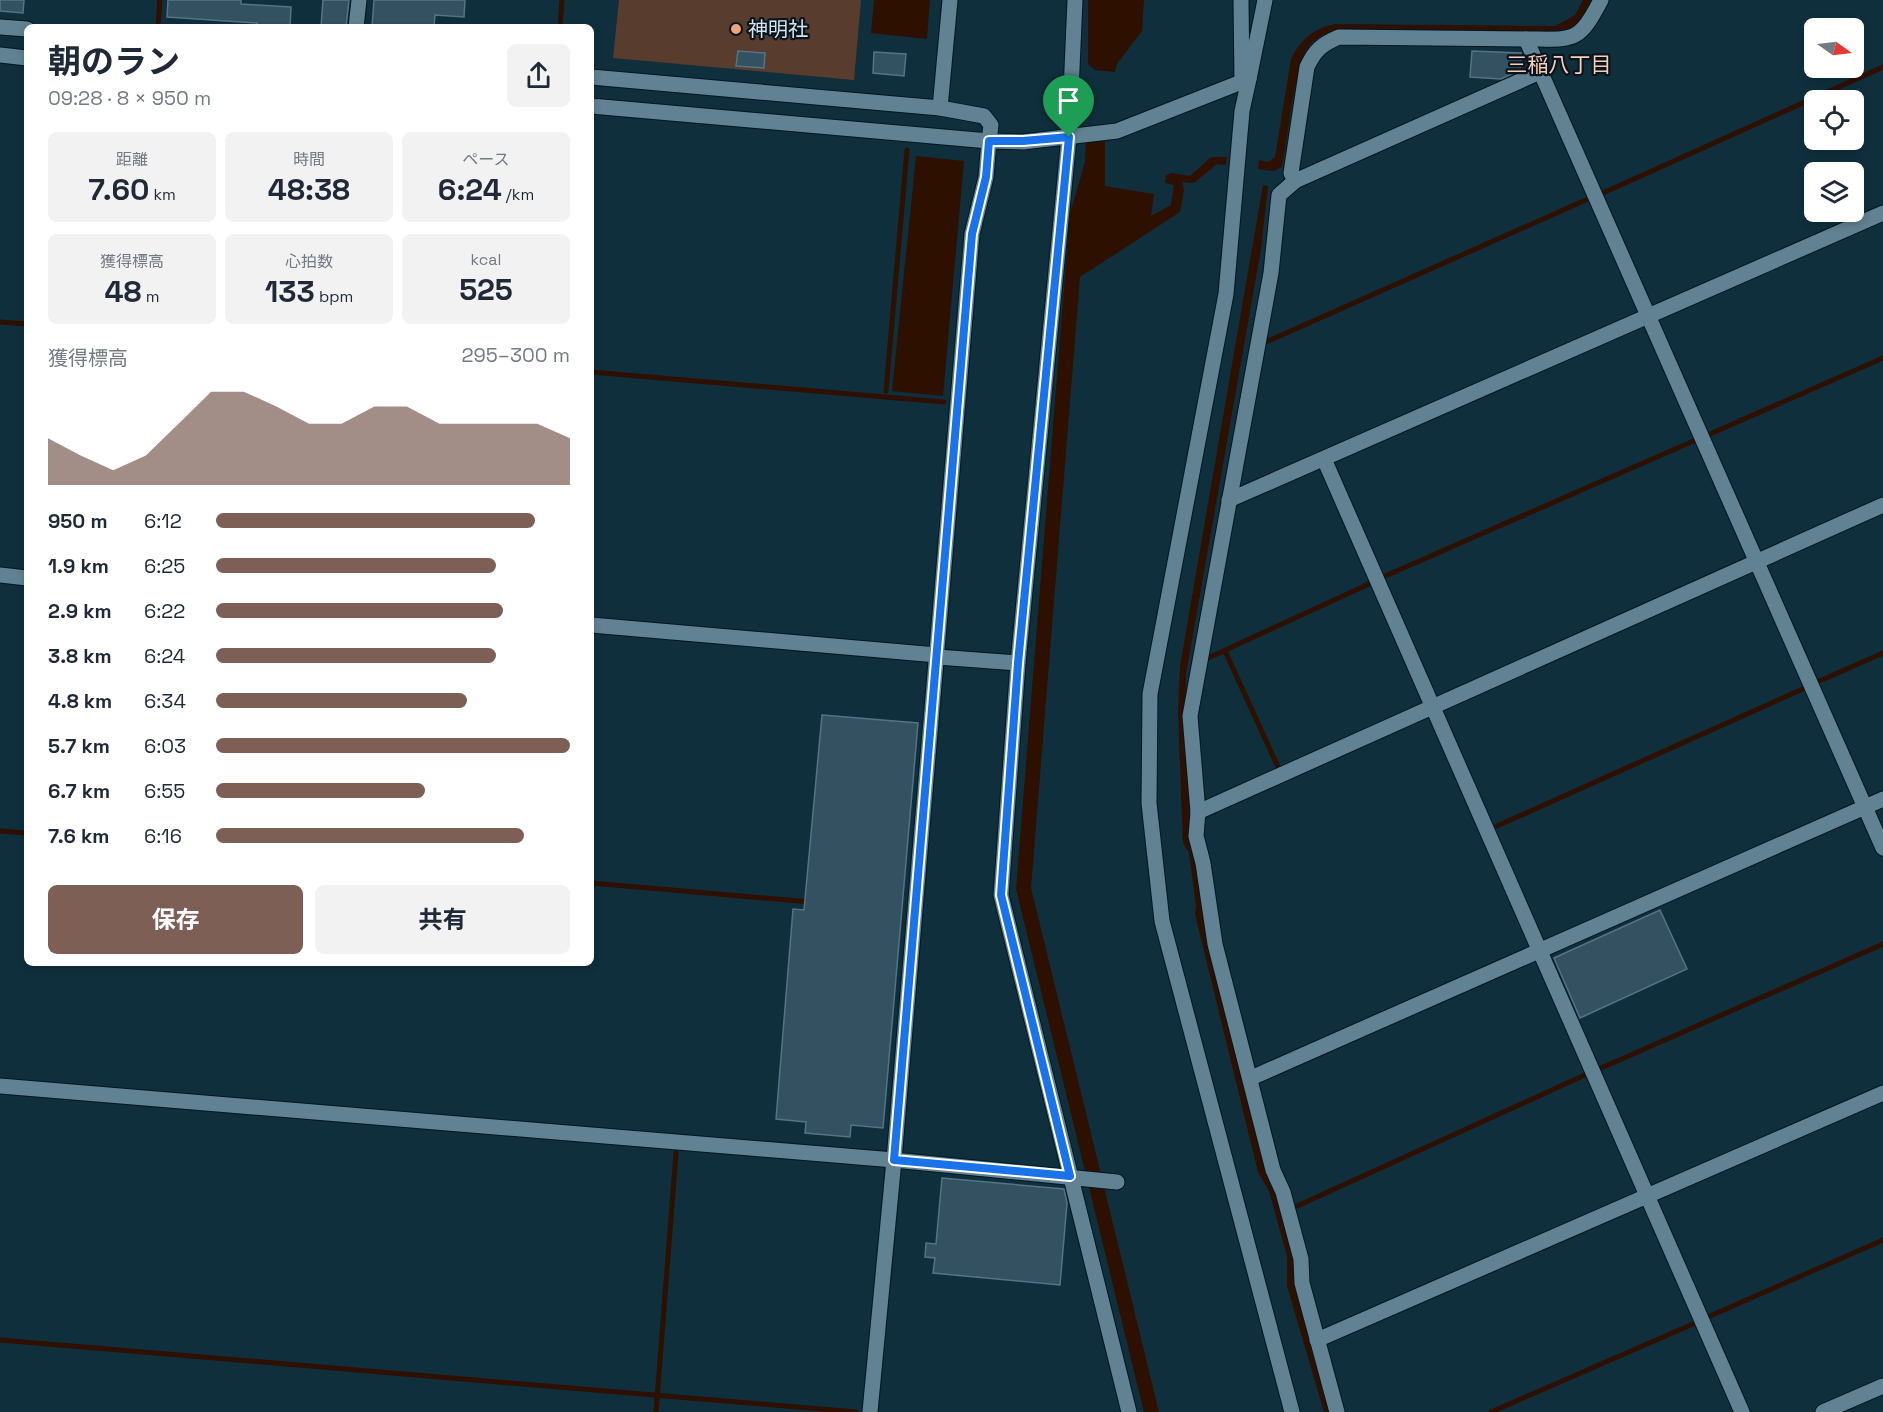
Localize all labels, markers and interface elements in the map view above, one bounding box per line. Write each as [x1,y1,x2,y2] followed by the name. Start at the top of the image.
[748,16,808,42] place label: 神明社
[1804,18,1864,78] north arrow
[1804,18,1864,222] map controls
[729,22,743,36] marker: 神明社
[48,41,180,83] text: 朝のラン
[507,44,570,107] button: share
[1507,51,1612,78] district label: 三稲八丁目
[1043,75,1094,137] pin
[1052,84,1085,117] icon: arrive
[48,85,211,111] text: 09:28 · 8 × 950 m
[1804,90,1864,150] button: locate
[116,149,148,170] text: 距離
[293,149,325,170] text: 時間
[462,149,510,170] text: ペース
[1804,162,1864,222] button: layers
[88,170,149,209] text: 7.60
[268,170,350,209] text: 48:38
[438,170,502,209] text: 6:24
[149,184,176,205] text: km
[502,184,534,205] text: /km
[471,249,501,270] text: kcal
[100,251,164,272] text: 獲得標高
[285,251,333,272] text: 心拍数
[459,270,513,309] text: 525
[105,272,142,311] text: 48
[265,272,315,311] text: 133
[142,286,159,307] text: m
[315,286,353,307] text: bpm
[462,342,570,368] text: 295–300 m
[48,345,128,371] text: 獲得標高
[48,508,107,534] text: 950 m
[144,508,182,534] text: 6:12
[48,553,109,579] text: 1.9 km
[144,553,185,579] text: 6:25
[48,598,112,624] text: 2.9 km
[144,598,185,624] text: 6:22
[48,643,112,669] text: 3.8 km
[144,643,185,669] text: 6:24
[48,688,112,714] text: 4.8 km
[144,688,186,714] text: 6:34
[48,733,110,759] text: 5.7 km
[144,733,186,759] text: 6:03
[48,778,110,804] text: 6.7 km
[144,778,185,804] text: 6:55
[48,823,109,849] text: 7.6 km
[144,823,182,849] text: 6:16
[48,885,303,954] button: 保存
[315,885,570,954] button: 共有

